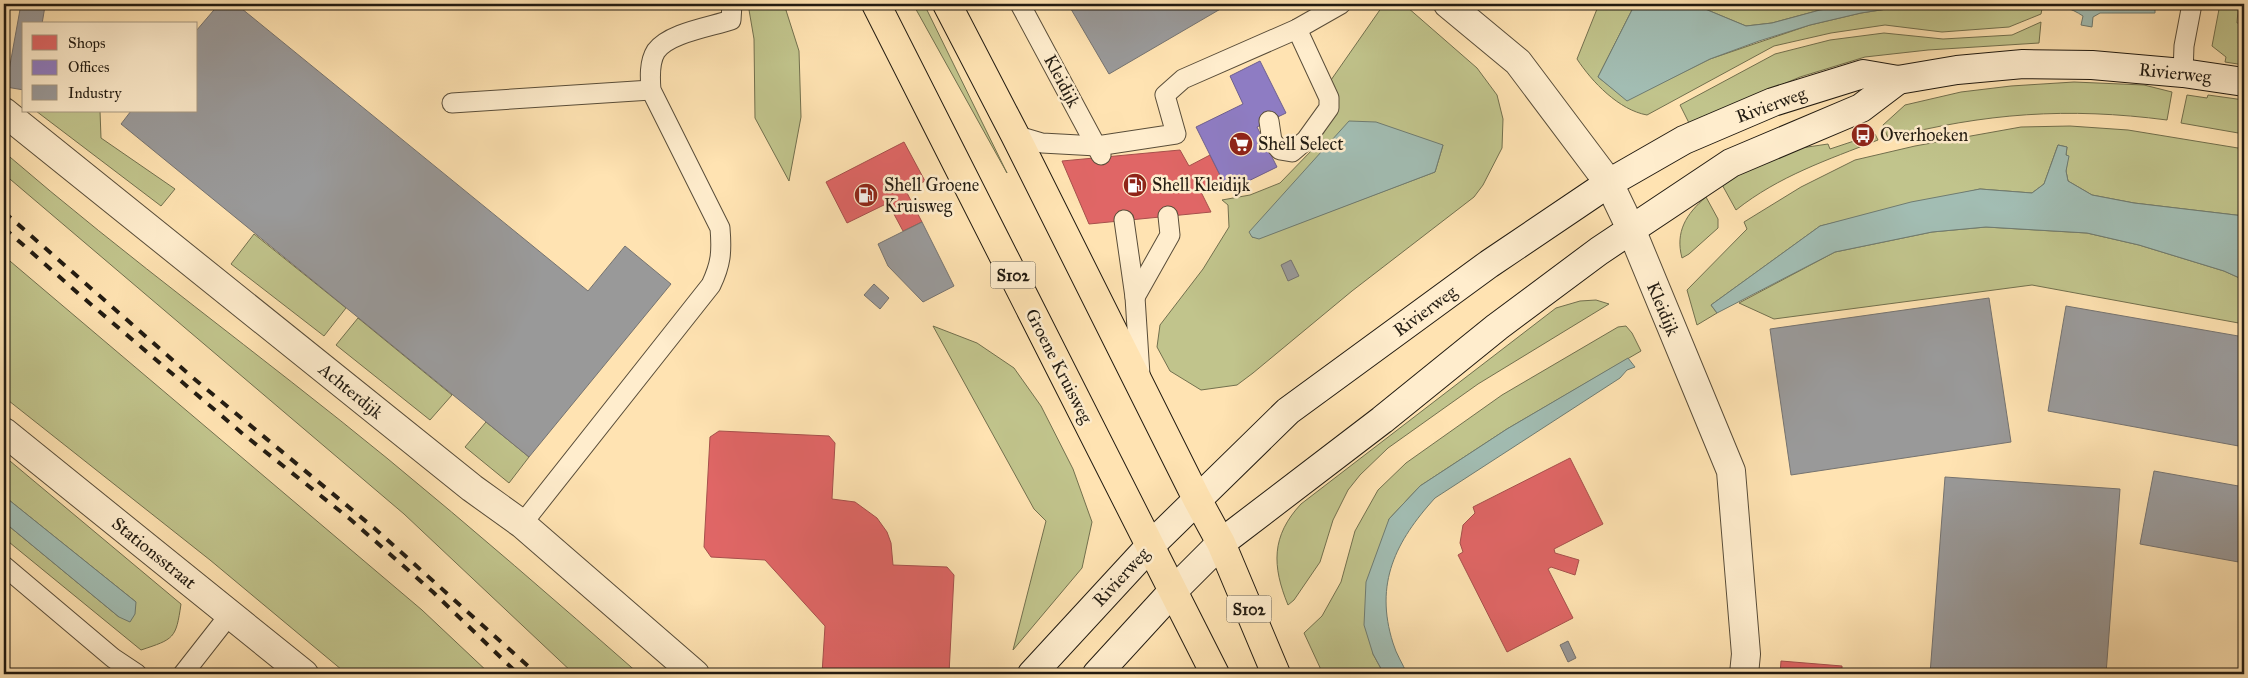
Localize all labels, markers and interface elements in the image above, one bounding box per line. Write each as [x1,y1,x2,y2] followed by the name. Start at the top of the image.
[22,22,198,112] legend
[68,34,106,52] text: Shops
[1039,51,1085,112] street label: Kleidijk
[68,58,109,76] text: Offices
[2137,58,2213,89] street label: Rivierweg
[1733,82,1810,129] street label: Rivierweg
[68,84,122,102] text: Industry
[1850,122,1876,148] bus stop icon: Overhoeken
[1880,124,1969,146] place label: Overhoeken
[1228,131,1254,157] supermarket icon: Shell Select
[1258,133,1344,155] place label: Shell Select
[1122,172,1148,198] fuel station icon: Shell Kleidijk
[884,174,979,218] place label: Shell Groene Kruisweg
[1152,174,1251,196] place label: Shell Kleidijk
[853,182,879,208] fuel station icon: Shell Groene Kruisweg
[990,262,1036,288] road number: S102
[1642,279,1684,340] street label: Kleidijk
[1389,280,1462,342] street label: Rivierweg
[1020,305,1098,428] street label: Groene Kruisweg
[313,358,388,424] street label: Achterdijk
[107,512,201,594] street label: Stationsstraat
[1088,542,1155,612] street label: Rivierweg
[1226,596,1272,622] road number: S102

